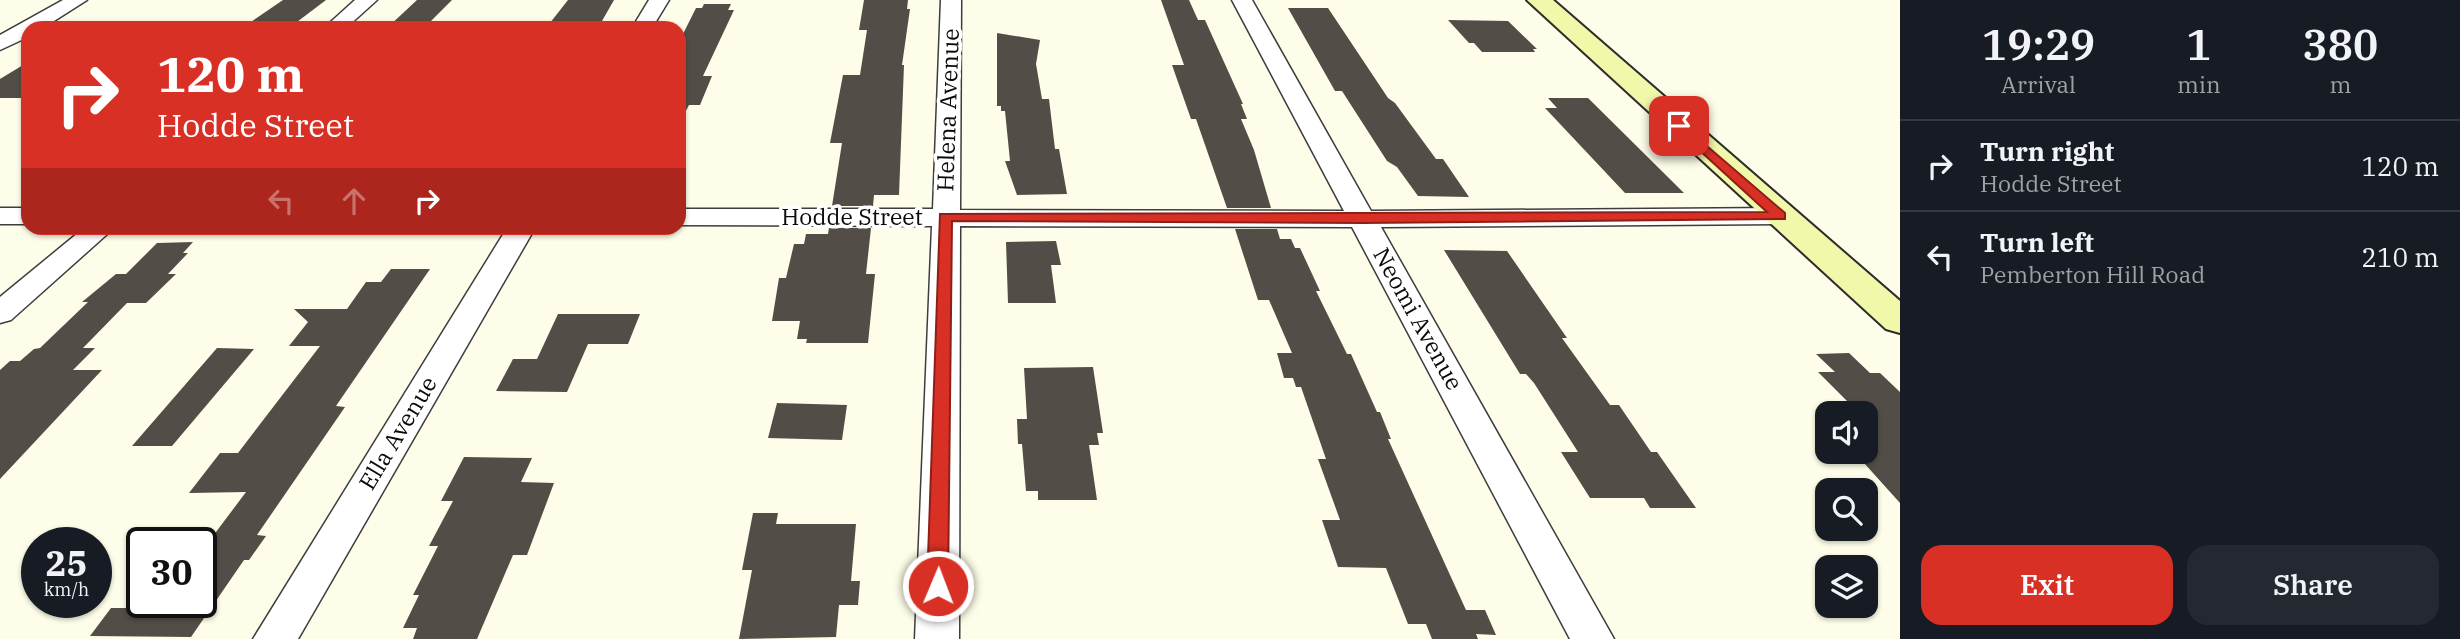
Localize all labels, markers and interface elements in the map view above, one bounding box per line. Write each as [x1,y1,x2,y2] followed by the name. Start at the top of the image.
[1982,17,2095,72] text: 19:29
[2186,17,2211,72] text: 1
[2303,17,2378,72] text: 380
[929,28,965,192] street label: Helena Avenue
[157,42,304,105] text: 120 m
[42,49,133,140] icon: right
[2001,69,2076,99] text: Arrival
[2177,69,2221,99] text: min
[2329,69,2351,99] text: m
[1649,96,1709,156] pin
[157,104,354,146] text: Hodde Street
[1660,107,1698,145] icon: arrive
[1980,134,2114,168] text: Turn right
[1921,147,1959,185] icon: right
[2361,149,2439,183] text: 120 m
[1980,168,2122,198] text: Hodde Street
[262,182,300,220] icon: left
[335,182,373,220] icon: ahead
[408,182,446,220] icon: right
[781,201,923,231] street label: Hodde Street
[1980,225,2094,259] text: Turn left
[1921,238,1959,276] icon: left
[2361,240,2439,274] text: 210 m
[1367,242,1470,395] street label: Neomi Avenue
[1980,259,2205,289] text: Pemberton Hill Road
[352,370,443,495] street label: Ella Avenue
[1815,401,1878,618] map controls
[1815,401,1878,464] button: sound
[1815,478,1878,541] button: search
[126,527,217,618] speed limit sign: 30
[45,540,88,586] text: 25
[1921,545,2173,625] button: Exit
[2187,545,2439,625] button: Share
[901,549,975,623] position arrow
[1815,555,1878,618] button: layers
[44,578,89,601] text: km/h

